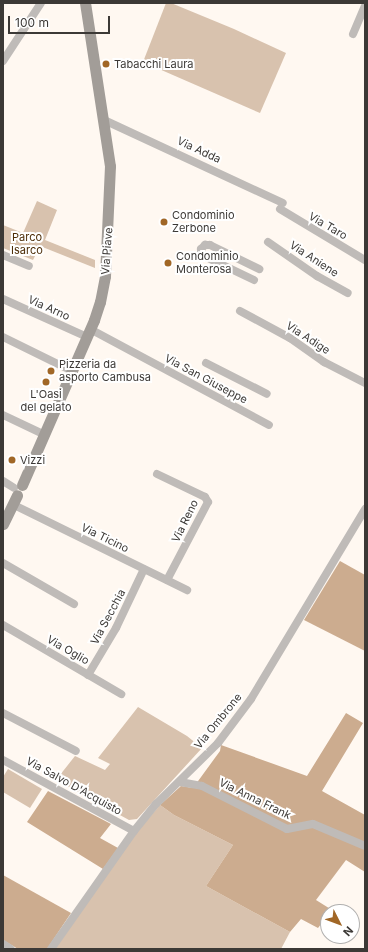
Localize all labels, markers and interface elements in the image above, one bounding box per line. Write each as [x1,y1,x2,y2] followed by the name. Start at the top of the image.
[10,8,112,34] scale bar
[15,15,49,30] text: 100 m
[114,57,194,71] place label: Tabacchi Laura
[101,59,111,69] marker: Tabacchi Laura
[175,134,223,166] street label: Via Adda
[172,209,235,235] place label: Condominio Zerbone
[306,210,350,242] street label: Via Taro
[159,217,169,227] marker: Condominio Zerbone
[99,227,115,275] street label: Via Piave
[11,231,43,257] park label: Parco Isarco
[287,238,341,280] street label: Via Aniene
[176,250,239,276] place label: Condominio Monterosa
[163,258,173,268] marker: Condominio Monterosa
[26,293,72,323] street label: Via Arno
[284,319,332,357] street label: Via Adige
[162,352,250,406] street label: Via San Giuseppe
[59,358,151,384] place label: Pizzeria da asporto Cambusa
[46,366,56,376] marker: Pizzeria da asporto Cambusa
[41,377,51,387] marker: L'Oasi del gelato
[21,388,71,414] place label: L'Oasi del gelato
[20,453,45,467] place label: Vizzi
[7,455,17,465] marker: Vizzi
[169,497,201,545] street label: Via Reno
[79,521,131,555] street label: Via Ticino
[88,587,128,647] street label: Via Secchia
[45,633,91,667] street label: Via Oglio
[192,691,244,751] street label: Via Ombrone
[24,754,124,818] street label: Via Salvo D'Acquisto
[217,776,293,822] street label: Via Anna Frank
[320,904,360,944] north arrow
[340,924,356,939] text: N

